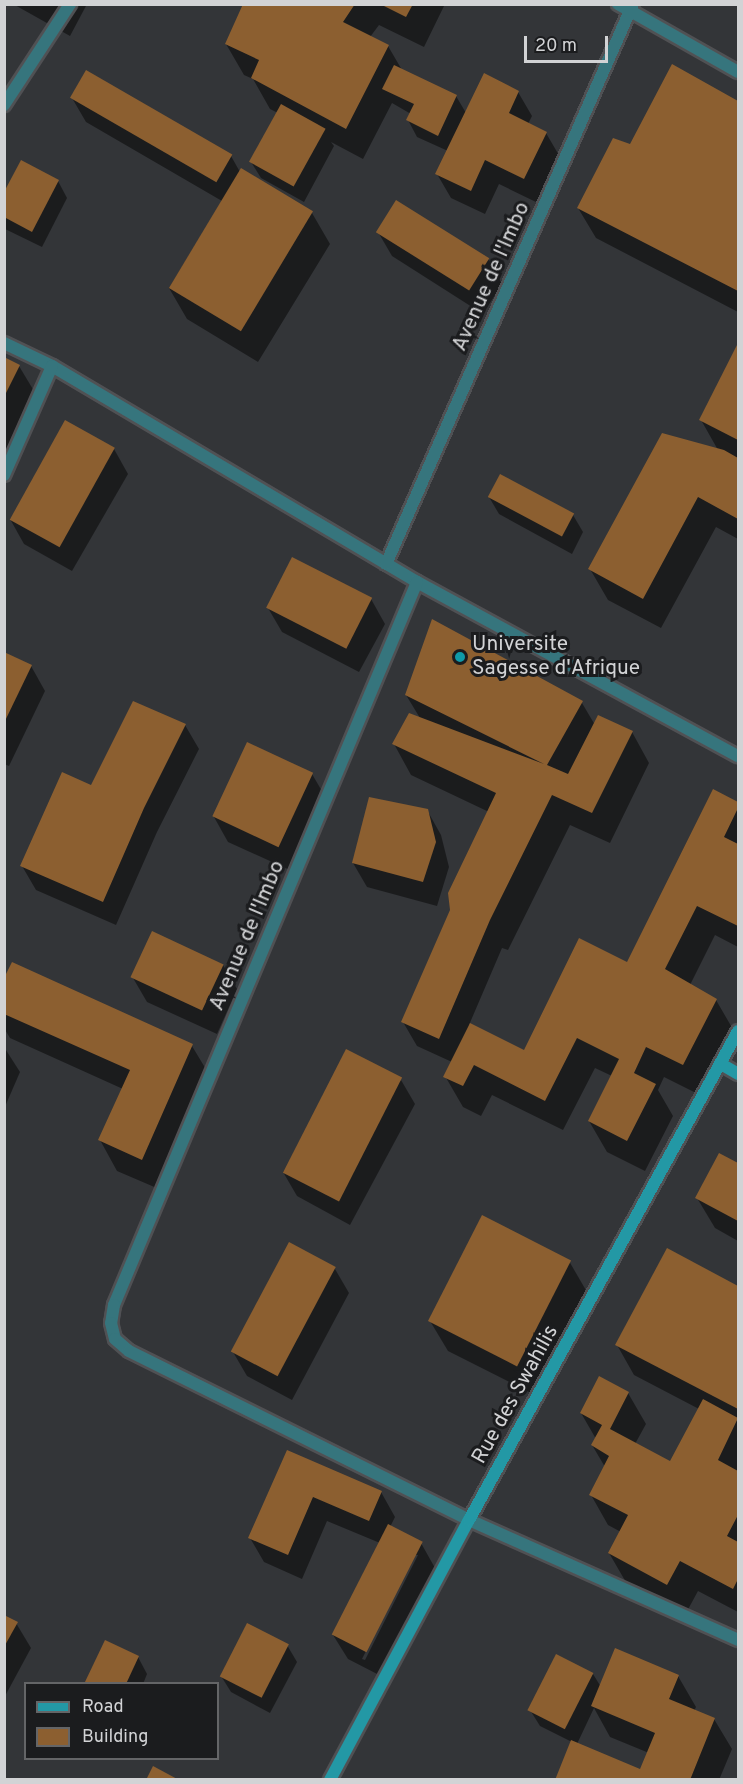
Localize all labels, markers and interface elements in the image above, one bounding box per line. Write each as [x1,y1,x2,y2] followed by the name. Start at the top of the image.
[527,24,611,62] scale bar
[535,35,577,58] text: 20 m
[448,198,536,356] street label: Avenue de l'Imbo
[472,632,640,682] place label: Universite Sagesse d'Afrique
[453,650,467,664] marker: Universite Sagesse d'Afrique
[205,857,291,1015] street label: Avenue de l'Imbo
[467,1321,565,1469] street label: Rue des Swahilis
[24,1682,219,1760] legend
[82,1696,124,1719] text: Road
[82,1726,148,1749] text: Building

